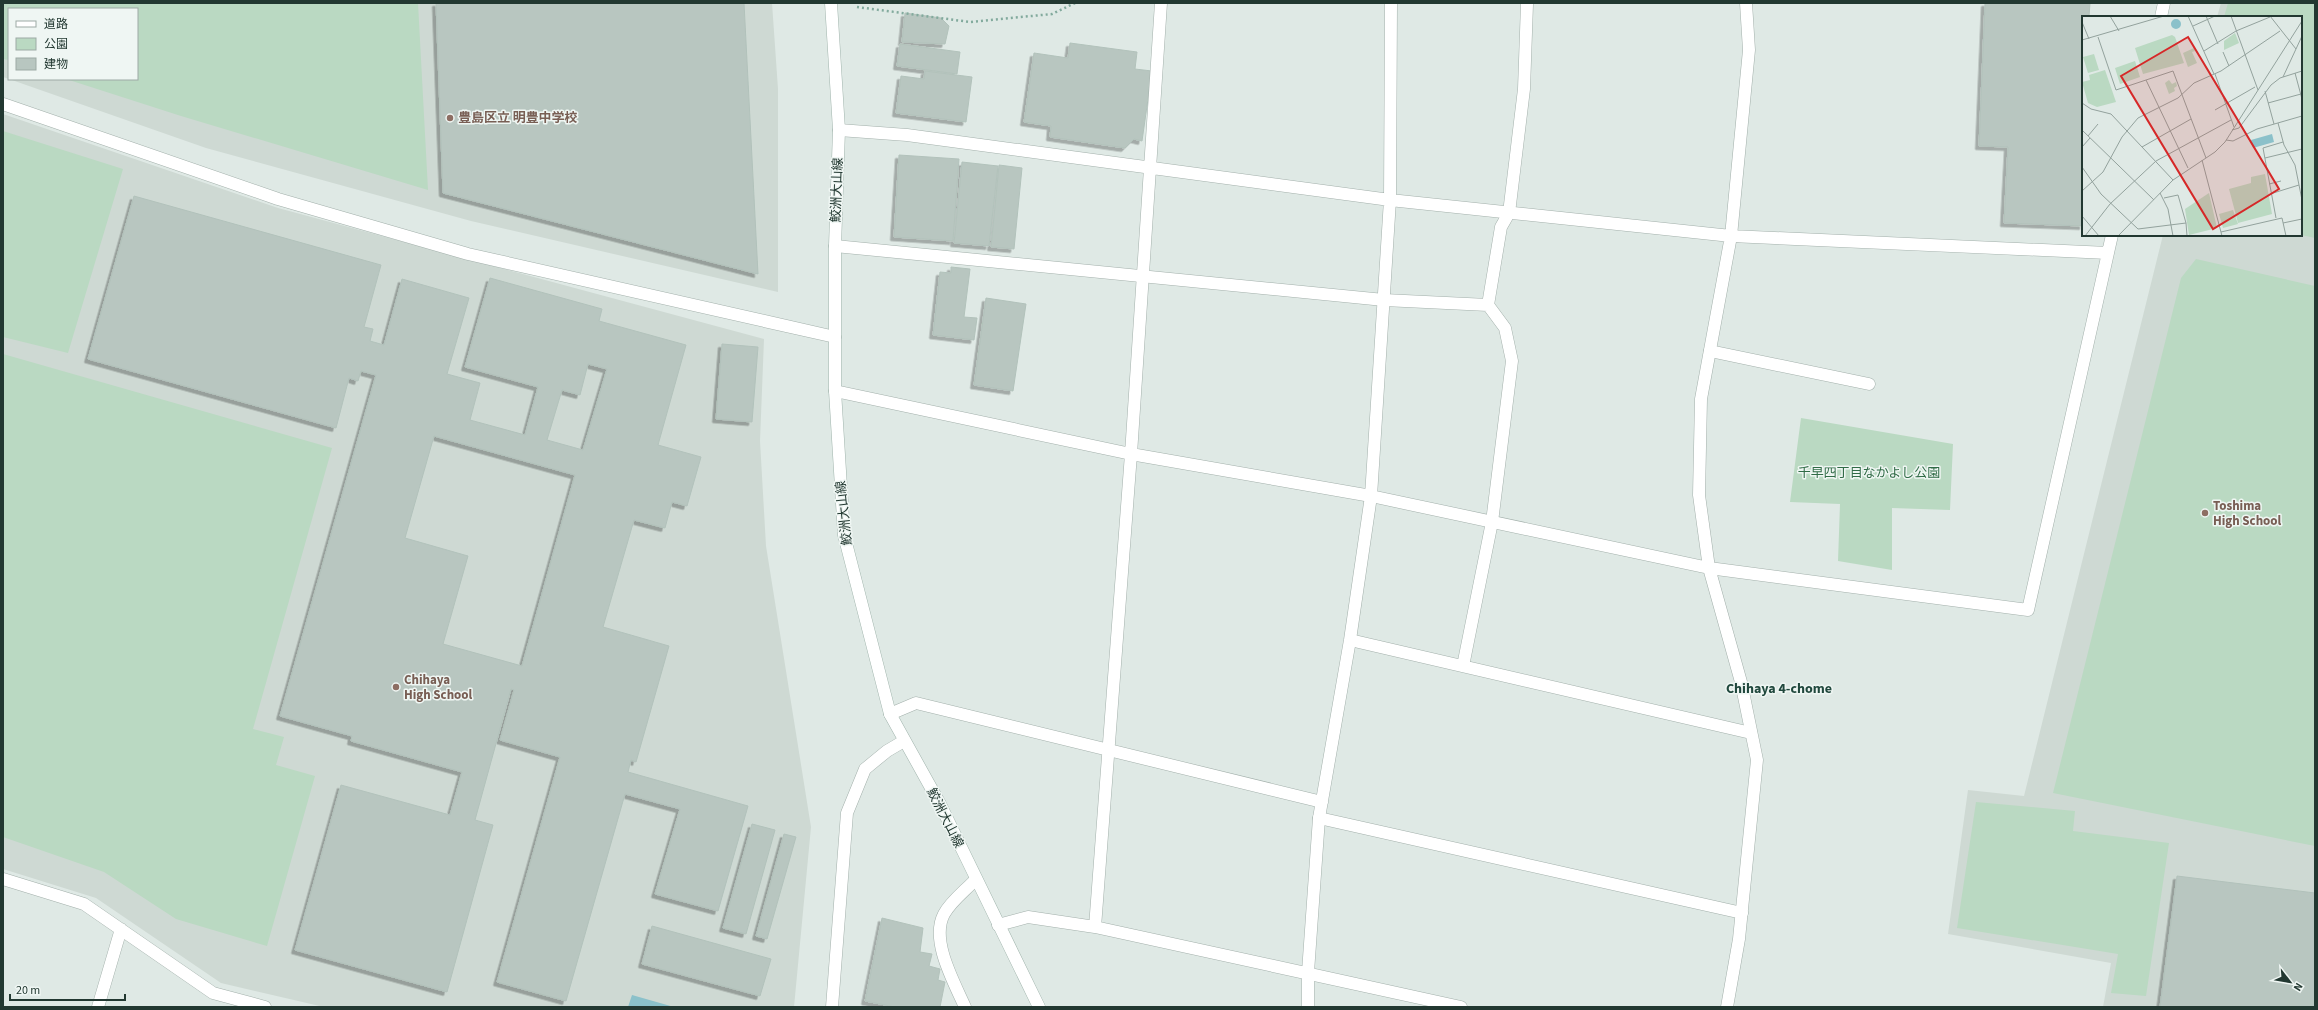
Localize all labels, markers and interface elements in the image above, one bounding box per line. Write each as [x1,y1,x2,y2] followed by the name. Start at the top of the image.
[8,8,138,80] legend
[44,16,68,33] text: 道路
[2082,16,2302,236] inset map
[44,36,68,53] text: 公園
[44,56,68,73] text: 建物
[458,109,578,127] place label: 豊島区立 明豊中学校
[445,113,455,123] marker: 豊島区立 明豊中学校
[827,157,847,223] street label: 鮫洲大山線
[1798,464,1940,482] park label: 千早四丁目なかよし公園
[832,480,856,546] street label: 鮫洲大山線
[2213,497,2281,530] place label: Toshima High School
[2200,508,2210,518] marker: Toshima High School
[404,671,472,704] place label: Chihaya High School
[1726,679,1832,699] district label: Chihaya 4-chome
[391,682,401,692] marker: Chihaya High School
[922,785,968,851] street label: 鮫洲大山線
[2270,962,2310,1002] north arrow
[10,976,125,1002] scale bar
[2290,980,2306,994] text: N
[16,982,40,999] text: 20 m

